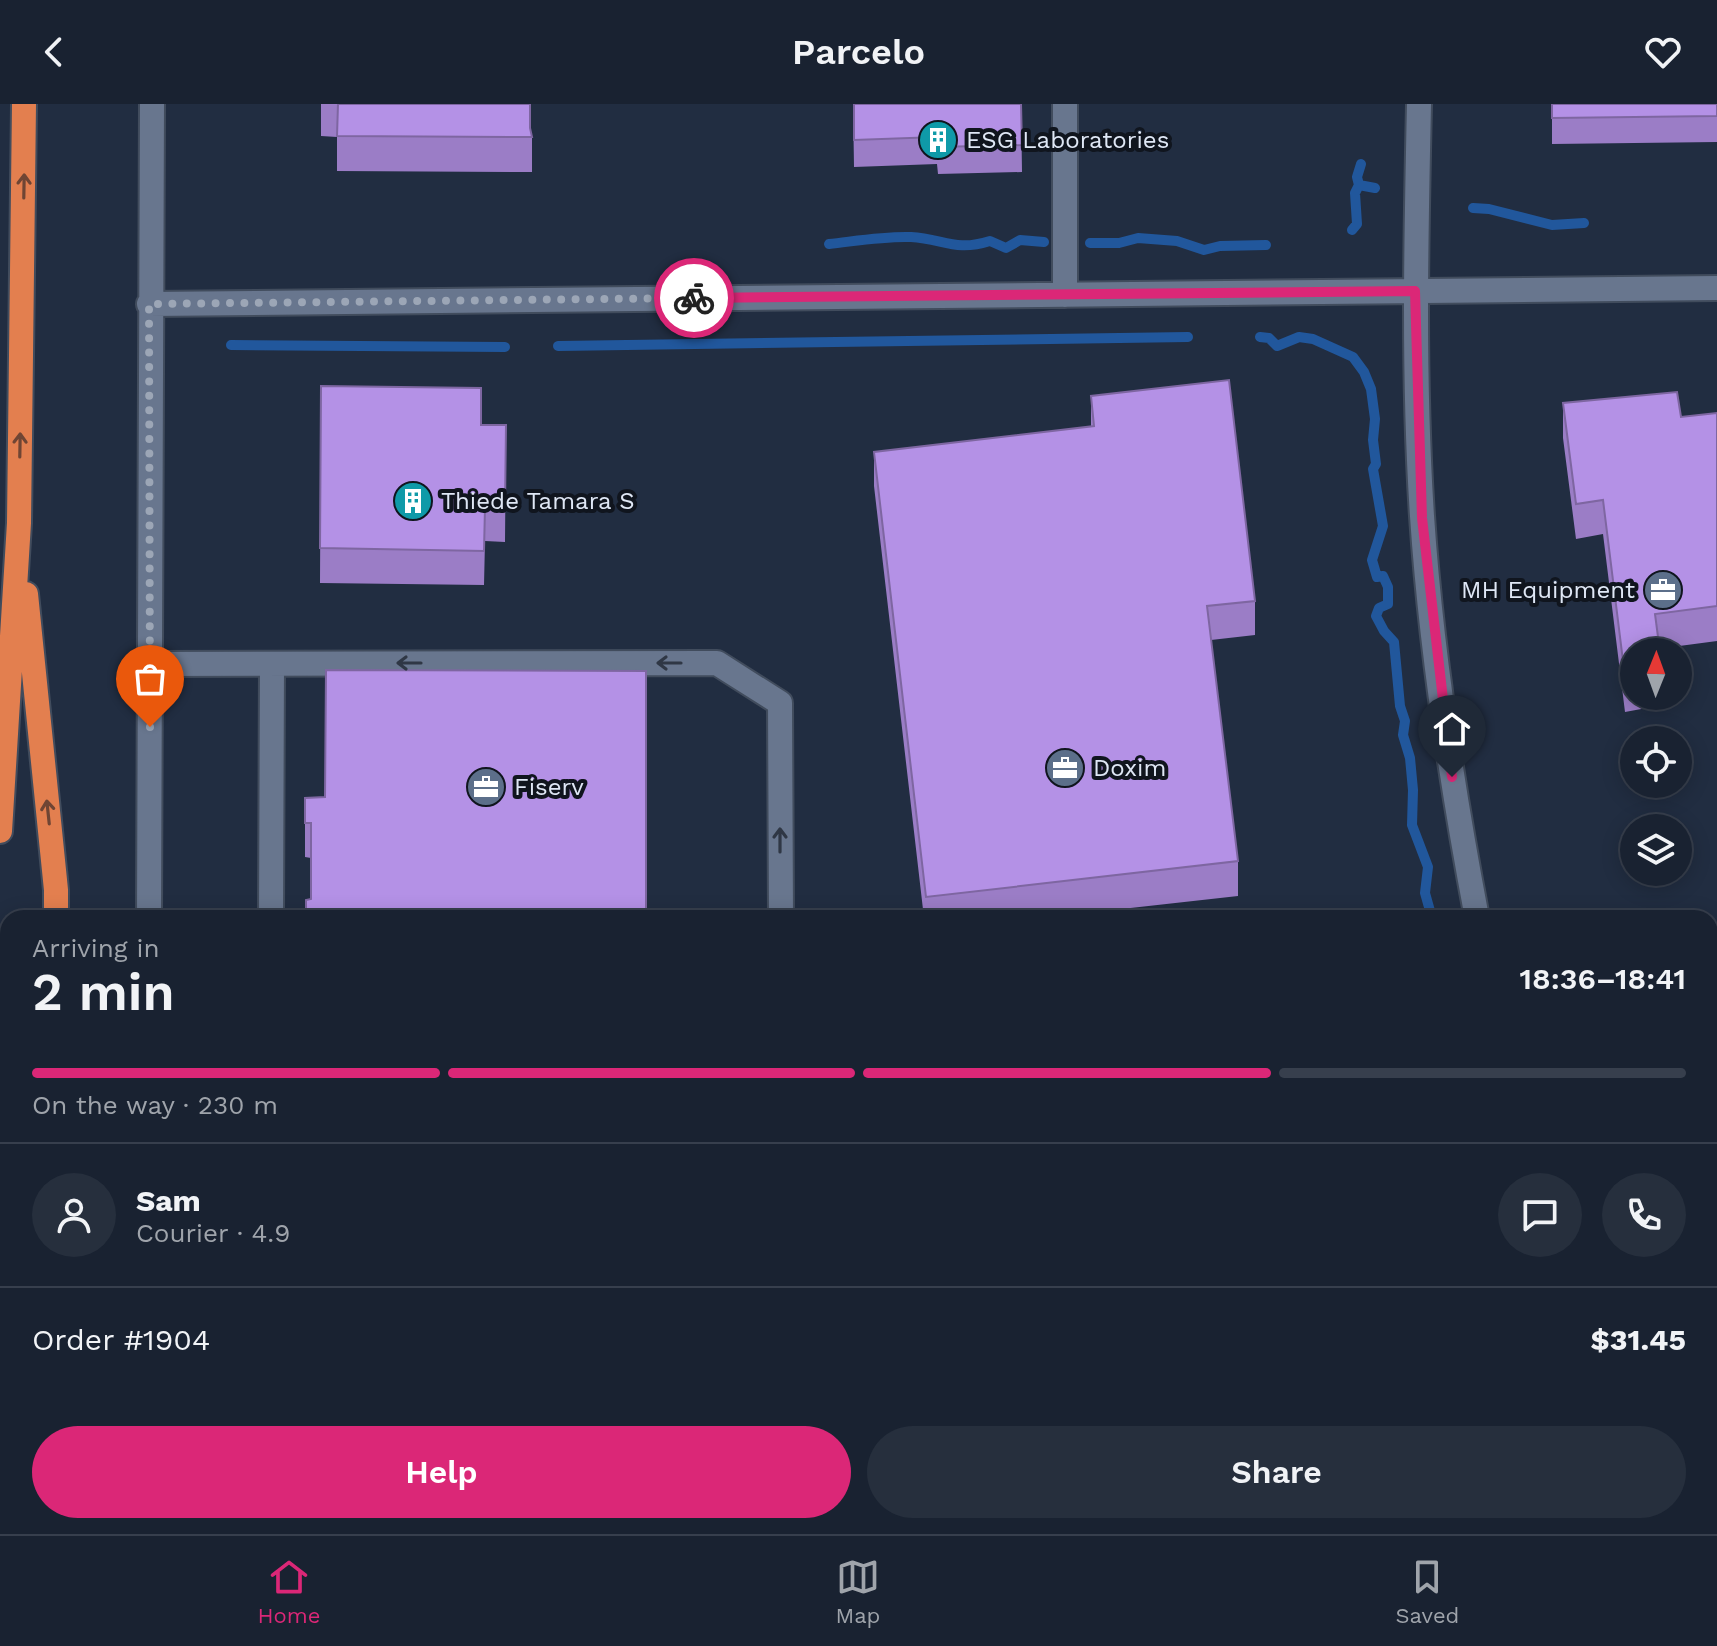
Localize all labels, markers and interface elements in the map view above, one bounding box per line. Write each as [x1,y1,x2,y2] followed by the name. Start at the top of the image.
[32,30,76,74] icon: back
[1641,30,1685,74] icon: heart
[792,31,925,73] text: Parcelo
[917,119,959,161] building icon: ESG Laboratories
[966,126,1169,154] place label: ESG Laboratories
[16,173,31,200] one-way arrow
[654,258,734,338] courier
[672,276,716,320] icon: bike
[12,432,28,459] one-way arrow
[392,480,434,522] building icon: Thiede Tamara S
[441,487,635,515] place label: Thiede Tamara S
[1642,569,1684,611] office icon: MH Equipment
[1461,576,1635,604] place label: MH Equipment
[1620,638,1692,710] north arrow
[1620,638,1692,886] map controls
[116,645,184,727] pin
[396,655,423,671] one-way arrow
[656,655,683,671] one-way arrow
[128,657,172,701] icon: bag
[1418,695,1486,777] pin
[1430,707,1474,751] icon: home
[1620,726,1692,798] button: locate
[1044,747,1086,789] office icon: Doxim
[1093,754,1166,782] place label: Doxim
[465,766,507,808] office icon: Fiserv
[514,773,584,801] place label: Fiserv
[41,799,56,826] one-way arrow
[1620,814,1692,886] button: layers
[773,827,788,854] one-way arrow
[32,933,160,963] text: Arriving in
[1520,961,1686,996] text: 18:36–18:41
[32,962,175,1023] text: 2 min
[32,1090,278,1120] text: On the way · 230 m
[32,1173,116,1257] button: person
[1498,1173,1582,1257] button: chat
[1602,1173,1686,1257] button: phone
[136,1183,201,1218] text: Sam
[136,1218,290,1248] text: Courier · 4.9
[32,1322,210,1357] text: Order #1904
[1591,1322,1686,1357] text: $31.45
[32,1426,851,1518] button: Help
[867,1426,1686,1518] button: Share
[258,1555,320,1628] tab: Home
[836,1555,880,1628] tab: Map
[1396,1555,1459,1628] tab: Saved

